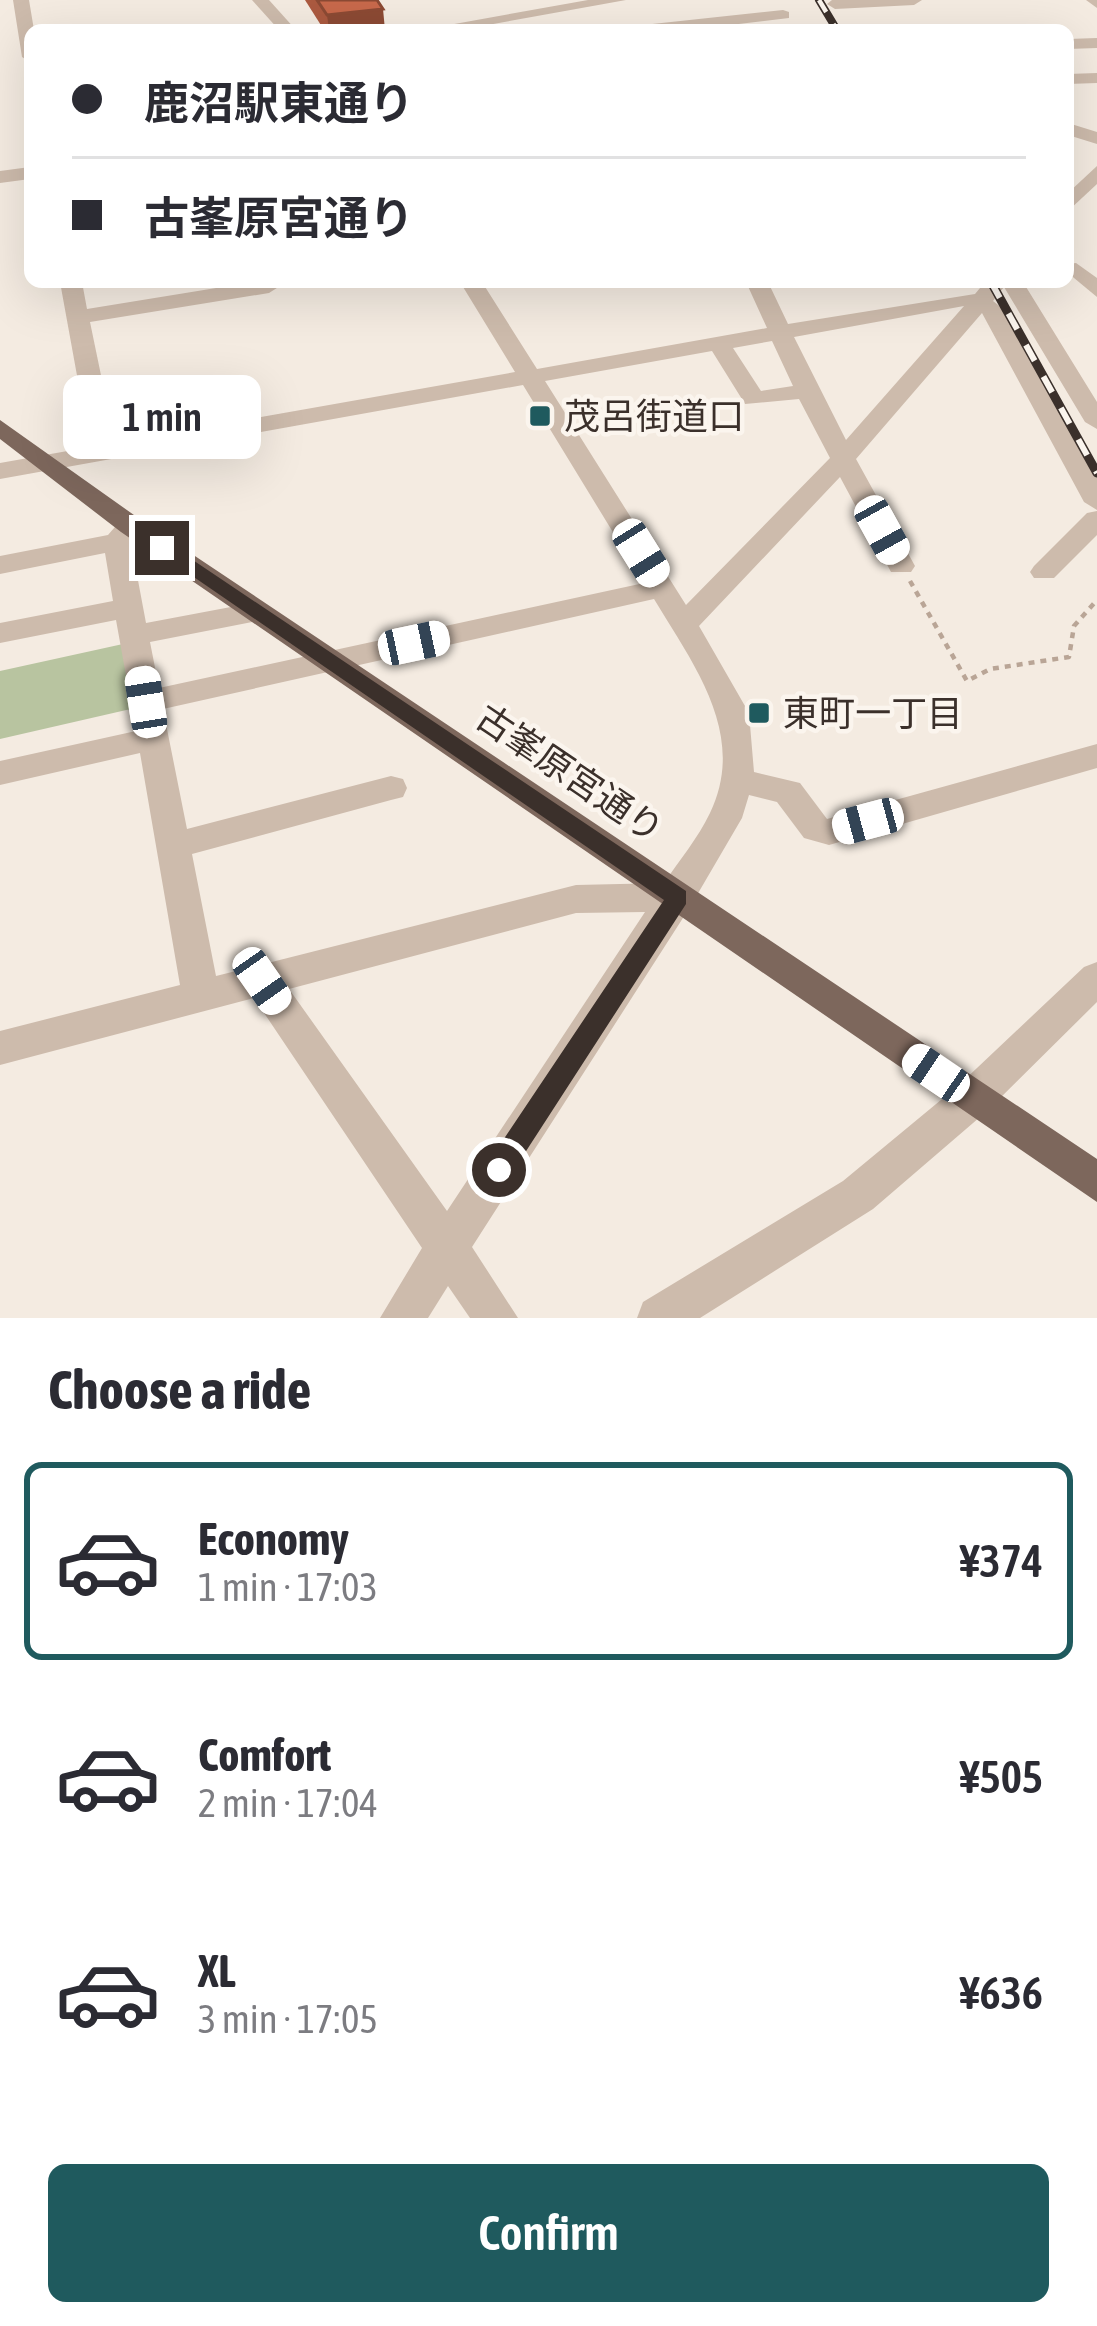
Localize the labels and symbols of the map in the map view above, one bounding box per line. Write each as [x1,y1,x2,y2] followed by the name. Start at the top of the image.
[63,374,261,458] callout: 1 min
[564,395,744,437] place label: 茂呂街道口
[527,403,553,429] marker: 茂呂街道口
[849,490,915,570] car
[607,513,675,593] car
[135,521,189,575] route end
[375,618,453,668] car
[123,664,169,740] car
[783,692,963,734] place label: 東町一丁目
[469,695,671,851] street label: 古峯原宮通り
[746,700,772,726] marker: 東町一丁目
[829,794,907,848] car
[227,941,297,1021] car
[896,1038,976,1108] car
[472,1143,526,1197] route start

